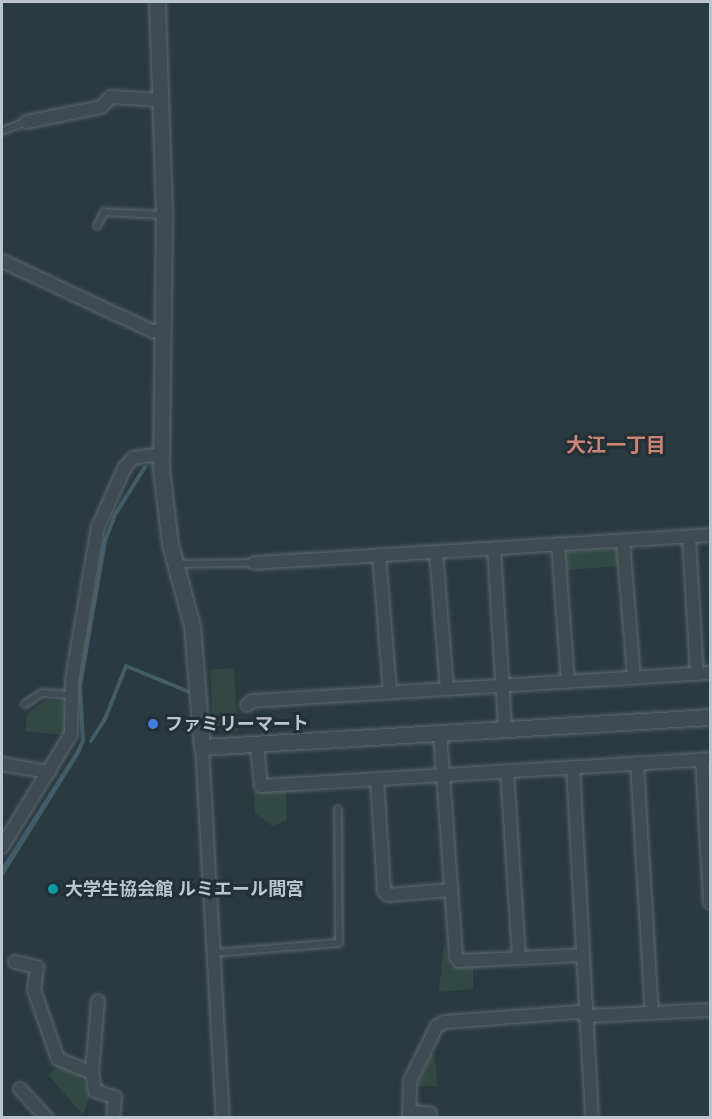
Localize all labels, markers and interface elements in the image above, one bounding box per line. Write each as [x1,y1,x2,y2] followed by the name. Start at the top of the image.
[566,432,666,456] district label: 大江一丁目
[165,713,309,735] place label: ファミリーマート
[146,717,160,731] marker: ファミリーマート
[65,878,304,900] place label: 大学生協会館 ルミエール間宮
[46,882,60,896] marker: 大学生協会館 ルミエール間宮

